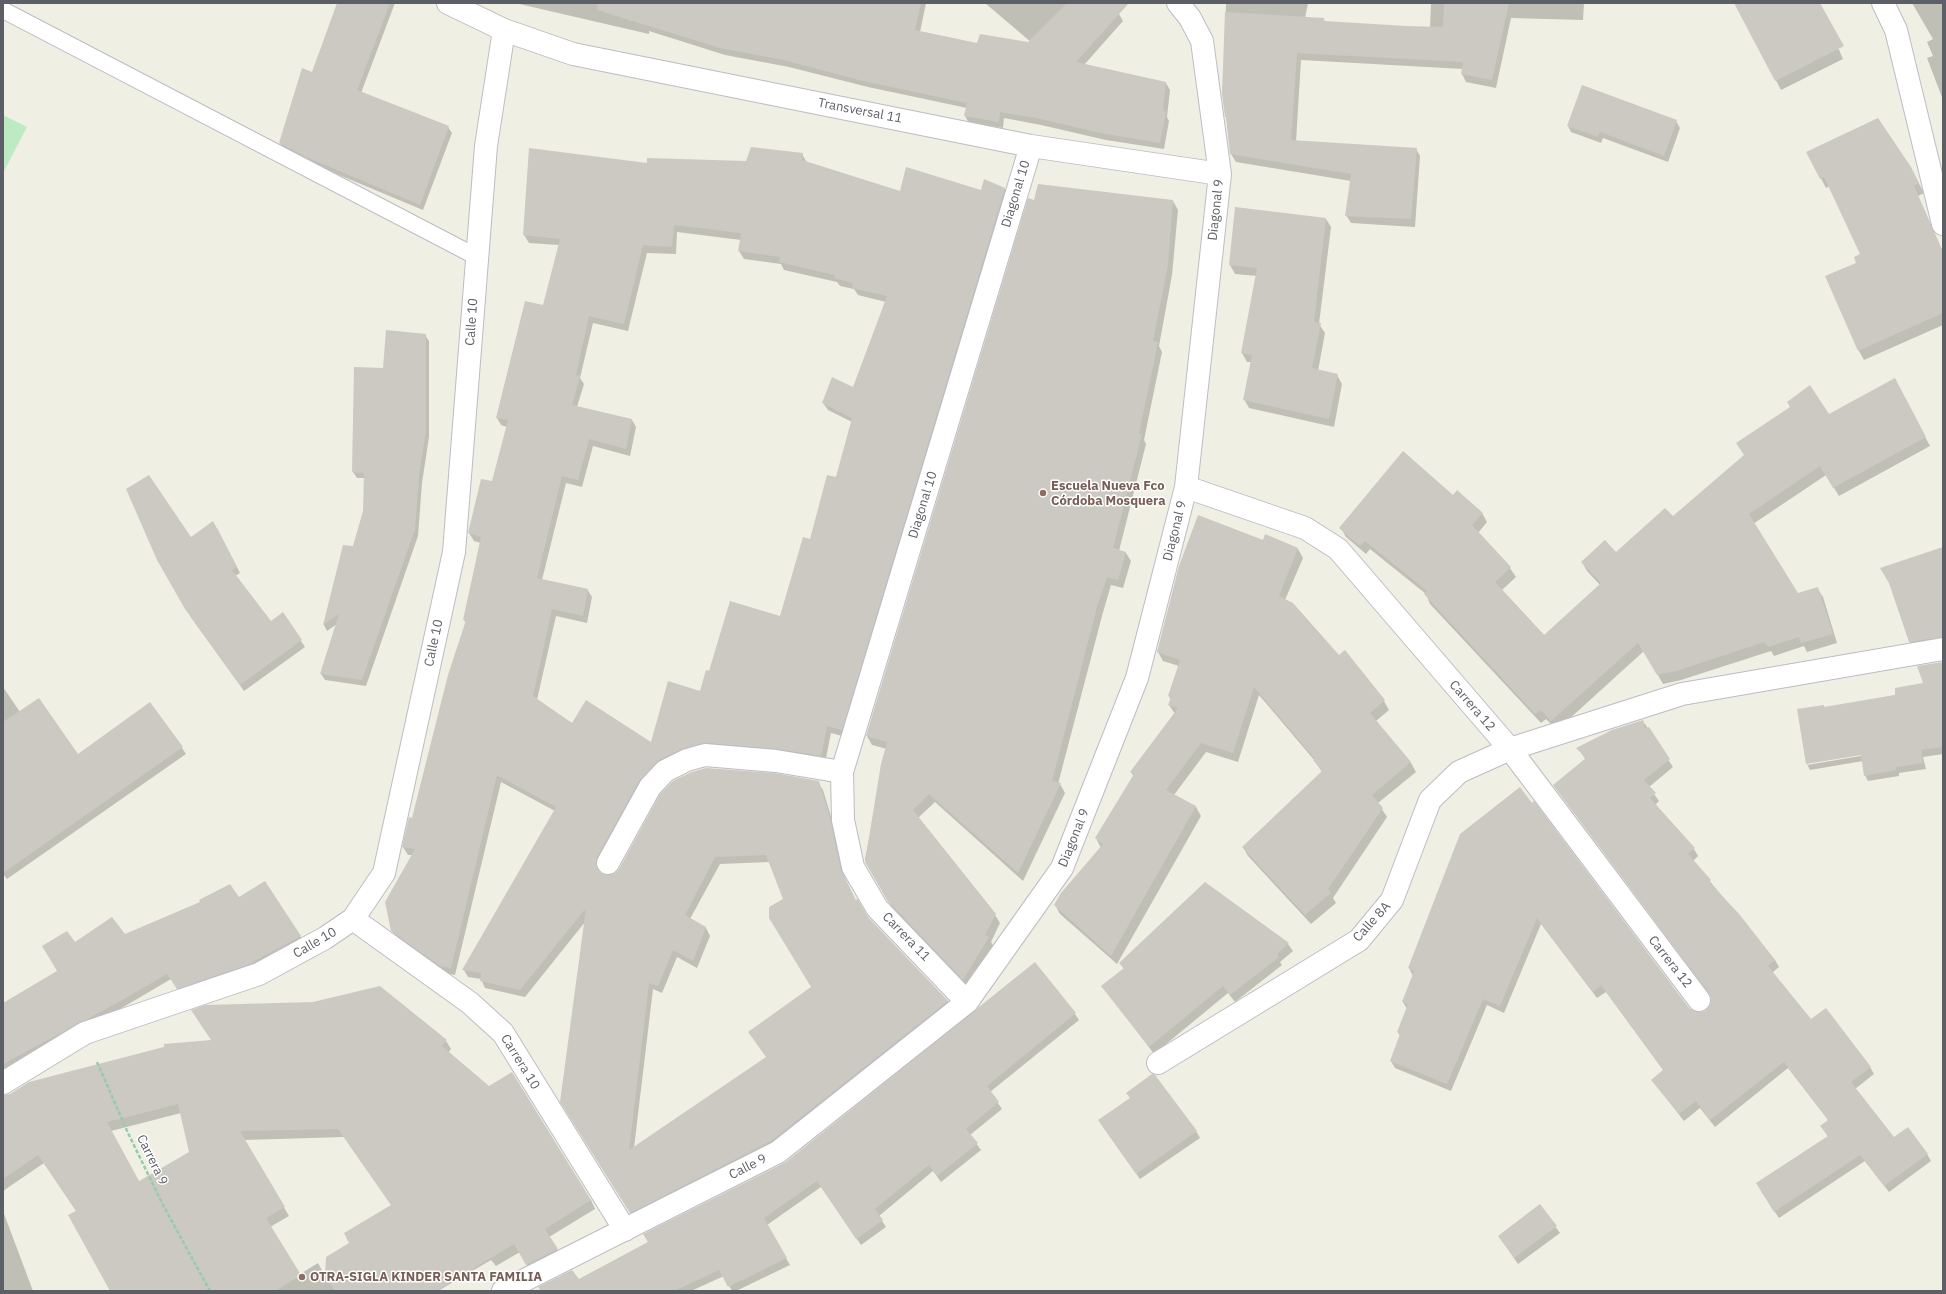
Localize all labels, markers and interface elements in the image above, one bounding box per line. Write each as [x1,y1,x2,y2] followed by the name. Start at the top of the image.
[816,95,904,127] street label: Transversal 11
[998,158,1034,230] street label: Diagonal 10
[1205,178,1227,242] street label: Diagonal 9
[463,298,481,346] street label: Calle 10
[905,469,941,541] street label: Diagonal 10
[1051,478,1166,509] place label: Escuela Nueva Fco Córdoba Mosquera
[1038,488,1048,498] marker: Escuela Nueva Fco Córdoba Mosquera
[1160,499,1190,563] street label: Diagonal 9
[421,618,447,668] street label: Calle 10
[1446,678,1498,734] street label: Carrera 12
[1055,806,1093,870] street label: Diagonal 9
[1350,899,1394,945] street label: Calle 8A
[879,909,933,965] street label: Carrera 11
[290,924,340,962] street label: Calle 10
[1645,933,1695,991] street label: Carrera 12
[497,1032,543,1092] street label: Carrera 10
[133,1132,171,1188] street label: Carrera 9
[727,1151,769,1183] street label: Calle 9
[310,1269,542,1285] place label: OTRA-SIGLA KINDER SANTA FAMILIA
[297,1272,307,1282] marker: OTRA-SIGLA KINDER SANTA FAMILIA

